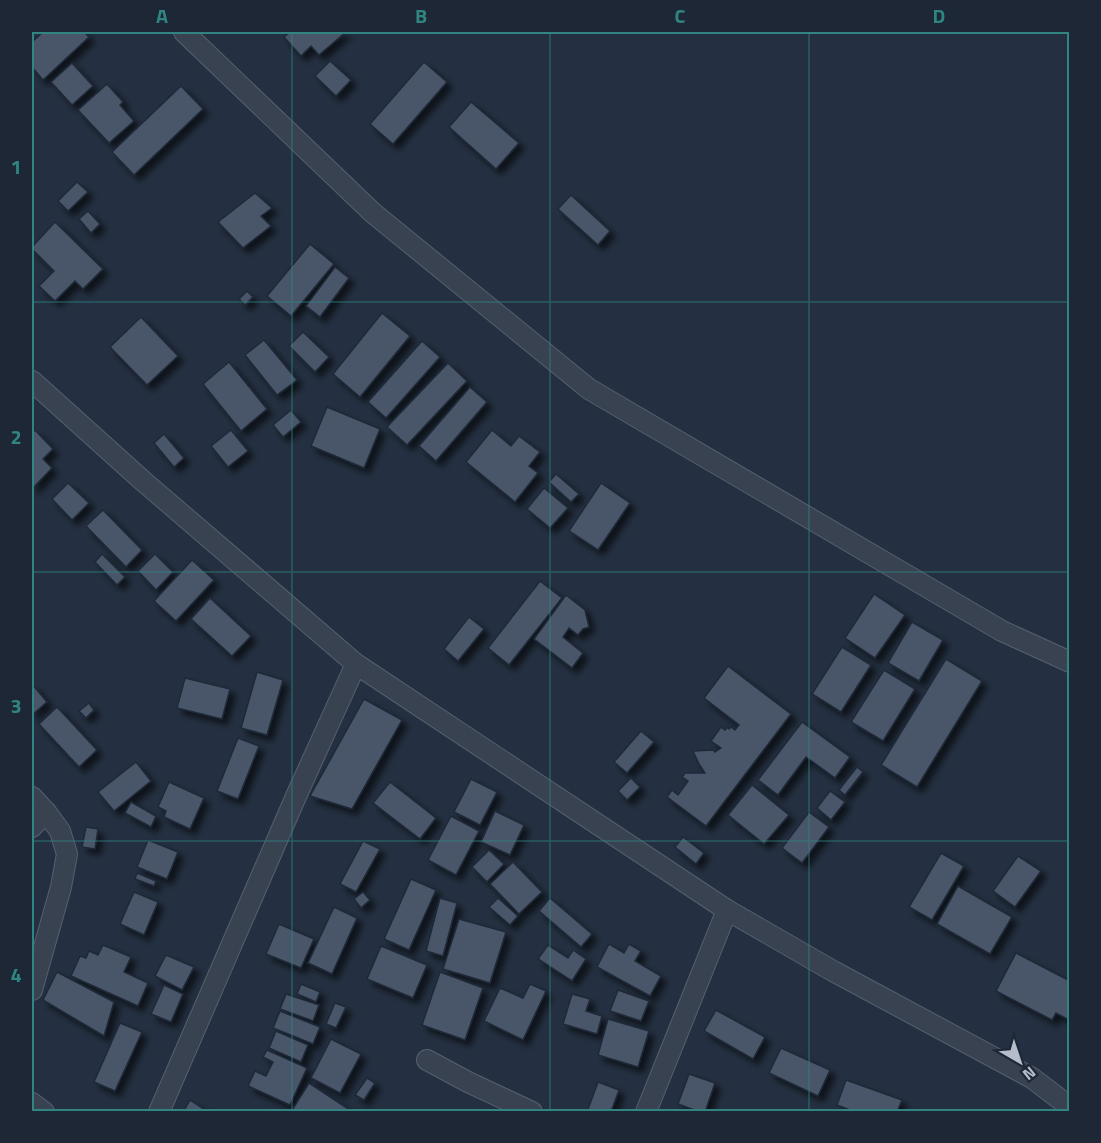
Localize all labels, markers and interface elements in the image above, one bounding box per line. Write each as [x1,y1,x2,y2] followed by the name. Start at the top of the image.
[156,0,168,31] text: A
[415,0,427,31] text: B
[675,0,686,31] text: C
[933,0,945,31] text: D
[10,151,22,182] text: 1
[10,421,22,452] text: 2
[10,690,22,721] text: 3
[10,959,22,990] text: 4
[990,1032,1050,1092] north arrow
[1018,1061,1041,1086] text: N

